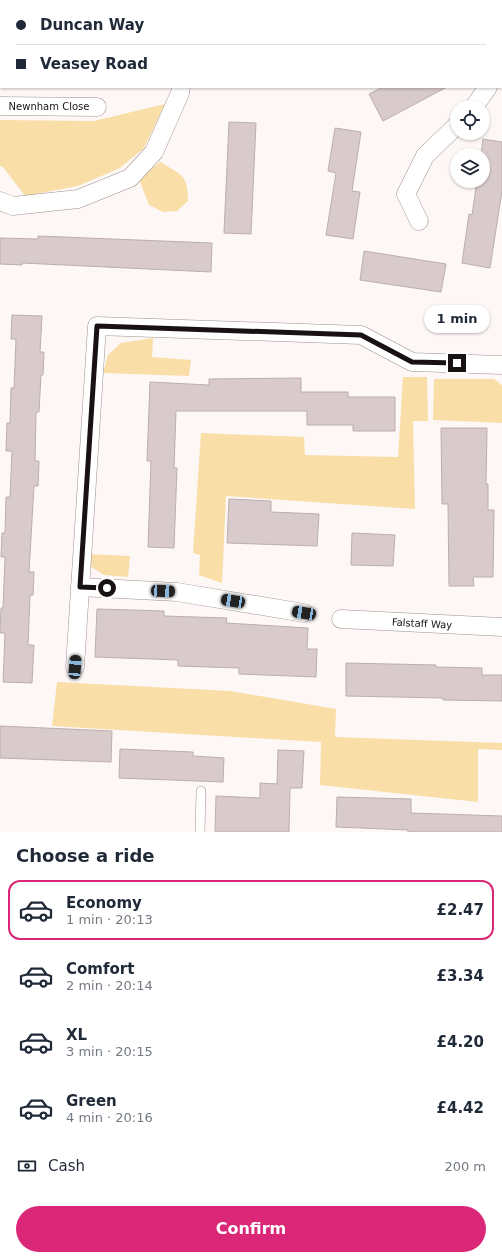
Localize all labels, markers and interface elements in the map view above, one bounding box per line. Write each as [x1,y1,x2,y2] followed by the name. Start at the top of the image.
[40,16,144,34] text: Duncan Way
[40,55,148,73] text: Veasey Road
[450,100,490,188] map controls
[450,100,490,140] button: locate
[9,101,89,112] street label: Newnham Close
[450,148,490,188] button: layers
[424,305,490,333] callout: 1 min
[437,311,477,326] text: 1 min
[448,354,466,372] route end
[98,579,116,597] route start
[151,584,175,598] car
[220,593,246,609] car
[291,605,317,621] car
[392,616,452,631] street label: Falstaff Way
[68,655,82,679] car
[16,845,155,866] text: Choose a ride
[18,892,54,928] icon: car
[66,894,142,912] text: Economy
[437,901,484,919] text: £2.47
[66,912,153,927] text: 1 min · 20:13
[18,958,54,994] icon: car
[66,960,134,978] text: Comfort
[437,967,484,985] text: £3.34
[66,978,153,993] text: 2 min · 20:14
[18,1024,54,1060] icon: car
[66,1026,87,1044] text: XL
[437,1033,484,1051] text: £4.20
[66,1044,153,1059] text: 3 min · 20:15
[18,1090,54,1126] icon: car
[66,1092,117,1110] text: Green
[437,1099,484,1117] text: £4.42
[66,1110,153,1125] text: 4 min · 20:16
[16,1155,38,1177] icon: cash
[48,1157,85,1175] text: Cash
[444,1159,486,1174] text: 200 m
[16,1206,486,1252] button: Confirm

